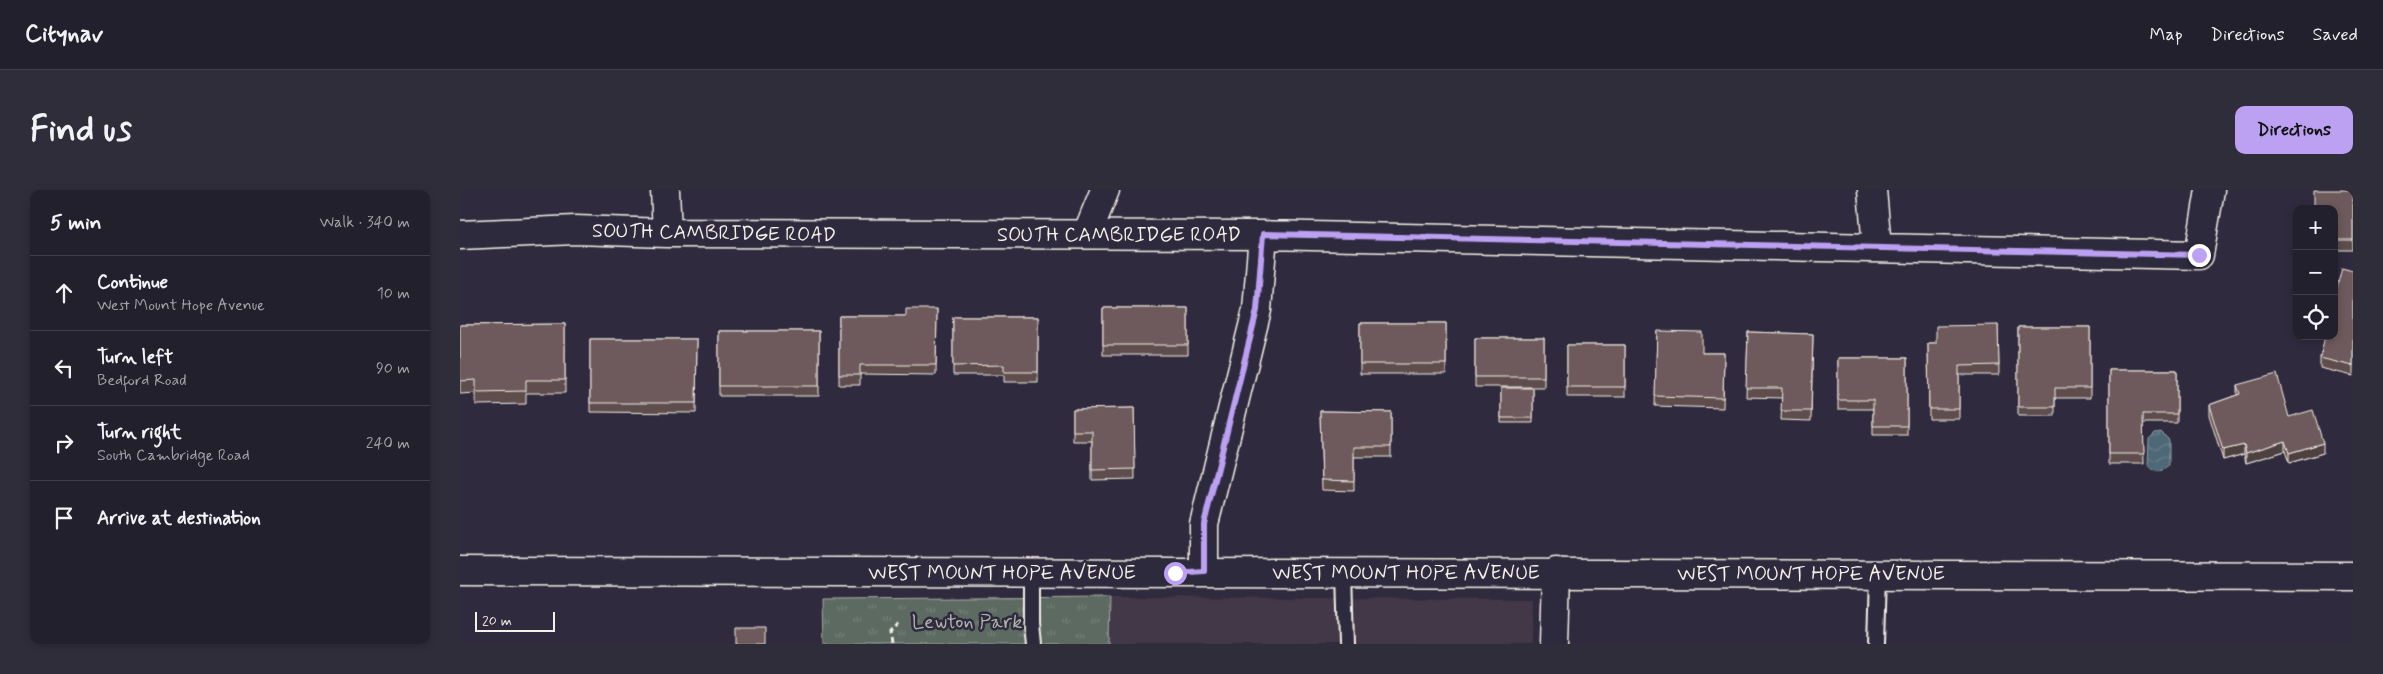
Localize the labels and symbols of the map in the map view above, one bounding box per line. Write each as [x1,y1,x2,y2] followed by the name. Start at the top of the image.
[592,218,836,249] street label: SOUTH CAMBRIDGE ROAD
[997,222,1241,249] street label: SOUTH CAMBRIDGE ROAD
[2188,244,2211,267] route end
[868,560,1136,587] street label: WEST MOUNT HOPE AVENUE
[1272,560,1540,587] street label: WEST MOUNT HOPE AVENUE
[1677,561,1945,588] street label: WEST MOUNT HOPE AVENUE
[1164,562,1187,585] route start
[475,609,555,632] scale bar
[912,609,1022,636] park label: Lewton Park

